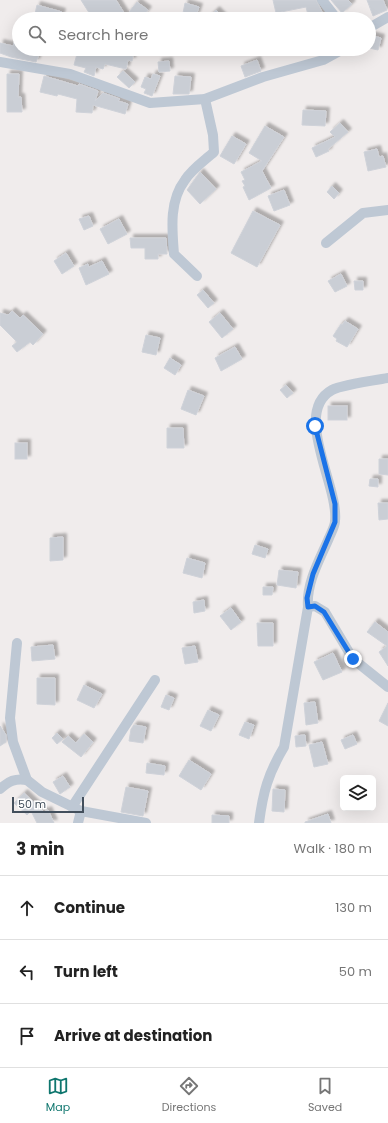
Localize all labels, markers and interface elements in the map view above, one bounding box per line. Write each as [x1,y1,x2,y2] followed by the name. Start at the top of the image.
[12,12,376,56] search box
[26,23,48,45] icon: search
[58,24,148,45] text: Search here
[306,417,324,435] route start
[344,650,362,668] route end
[340,775,376,811] map controls
[340,775,376,811] button: layers
[12,795,84,814] scale bar
[18,796,46,812] text: 50 m
[16,837,64,861] text: 3 min
[294,839,372,858] text: Walk · 180 m
[16,897,38,919] icon: ahead
[54,897,125,918] text: Continue
[335,898,372,917] text: 130 m
[16,961,38,983] icon: left
[54,961,118,982] text: Turn left
[339,962,372,981] text: 50 m
[16,1025,38,1047] icon: arrive
[54,1025,212,1046] text: Arrive at destination
[46,1075,70,1116] tab: Map
[162,1075,216,1116] tab: Directions
[308,1075,342,1116] tab: Saved

